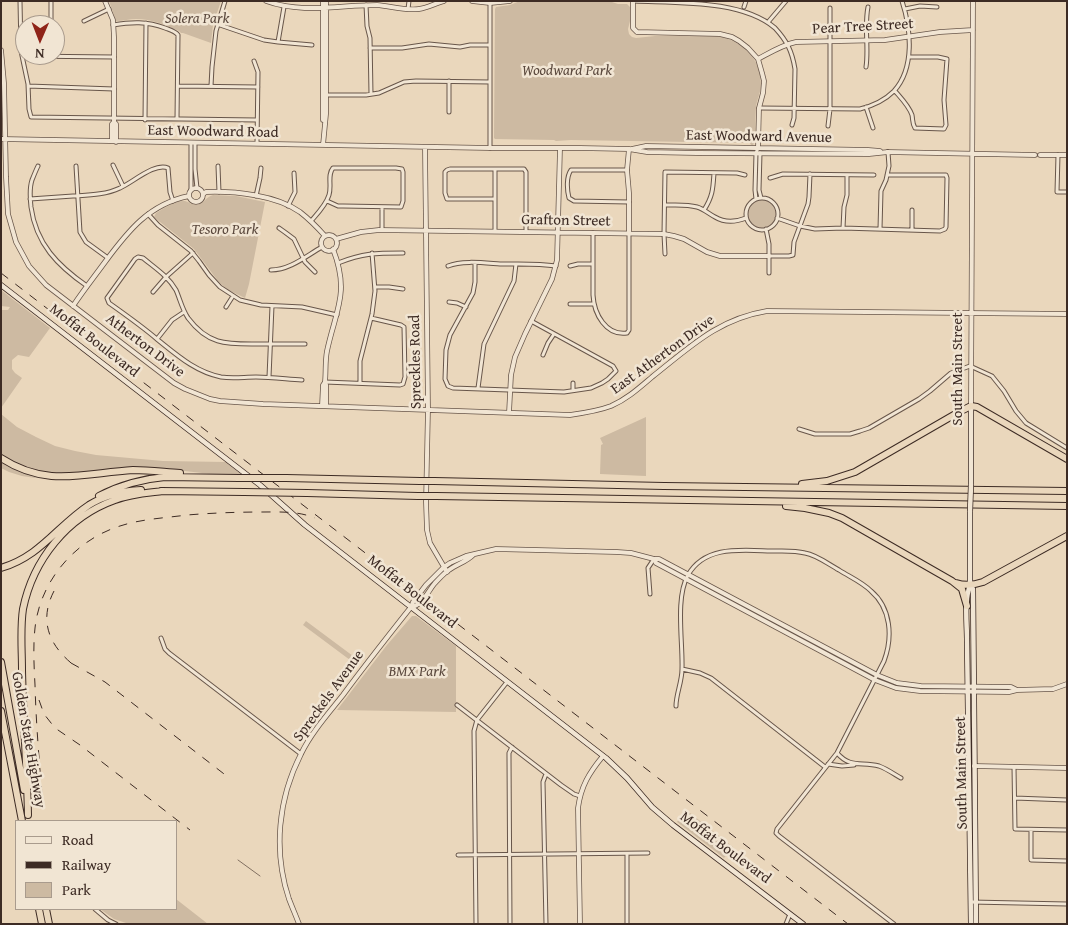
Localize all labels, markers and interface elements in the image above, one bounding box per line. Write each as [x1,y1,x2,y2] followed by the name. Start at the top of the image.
[165,10,229,28] park label: Solera Park
[15,15,65,65] north arrow
[812,15,914,39] street label: Pear Tree Street
[35,44,45,64] text: N
[522,62,612,80] park label: Woodward Park
[147,122,279,142] street label: East Woodward Road
[686,127,832,147] street label: East Woodward Avenue
[521,211,611,231] street label: Grafton Street
[192,221,258,239] park label: Tesoro Park
[45,300,143,382] street label: Moffat Boulevard
[102,310,188,382] street label: Atherton Drive
[608,311,718,399] street label: East Atherton Drive
[949,312,967,426] street label: South Main Street
[406,315,426,409] street label: Spreckles Road
[363,551,461,633] street label: Moffat Boulevard
[290,647,368,745] street label: Spreckels Avenue
[388,663,446,681] park label: BMX Park
[7,671,49,809] street label: Golden State Highway
[952,716,972,830] street label: South Main Street
[676,808,774,888] street label: Moffat Boulevard
[15,820,178,910] legend
[62,829,93,850] text: Road
[62,854,111,875] text: Railway
[62,879,91,900] text: Park

